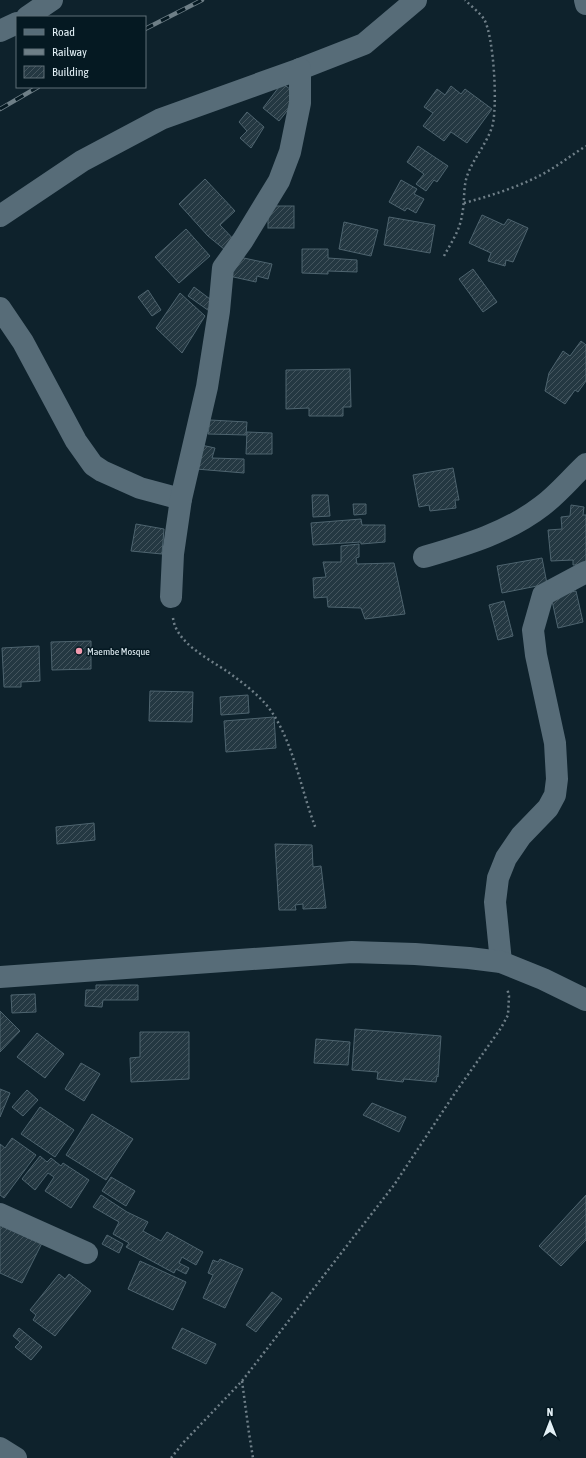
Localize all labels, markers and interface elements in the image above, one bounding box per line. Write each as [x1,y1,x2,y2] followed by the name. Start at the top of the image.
[16,16,146,88] legend
[52,25,75,39] text: Road
[52,45,87,59] text: Railway
[52,65,90,79] text: Building
[74,646,84,656] marker: Maembe Mosque
[87,646,150,657] place label: Maembe Mosque
[530,1402,570,1442] north arrow
[547,1406,553,1418] text: N

